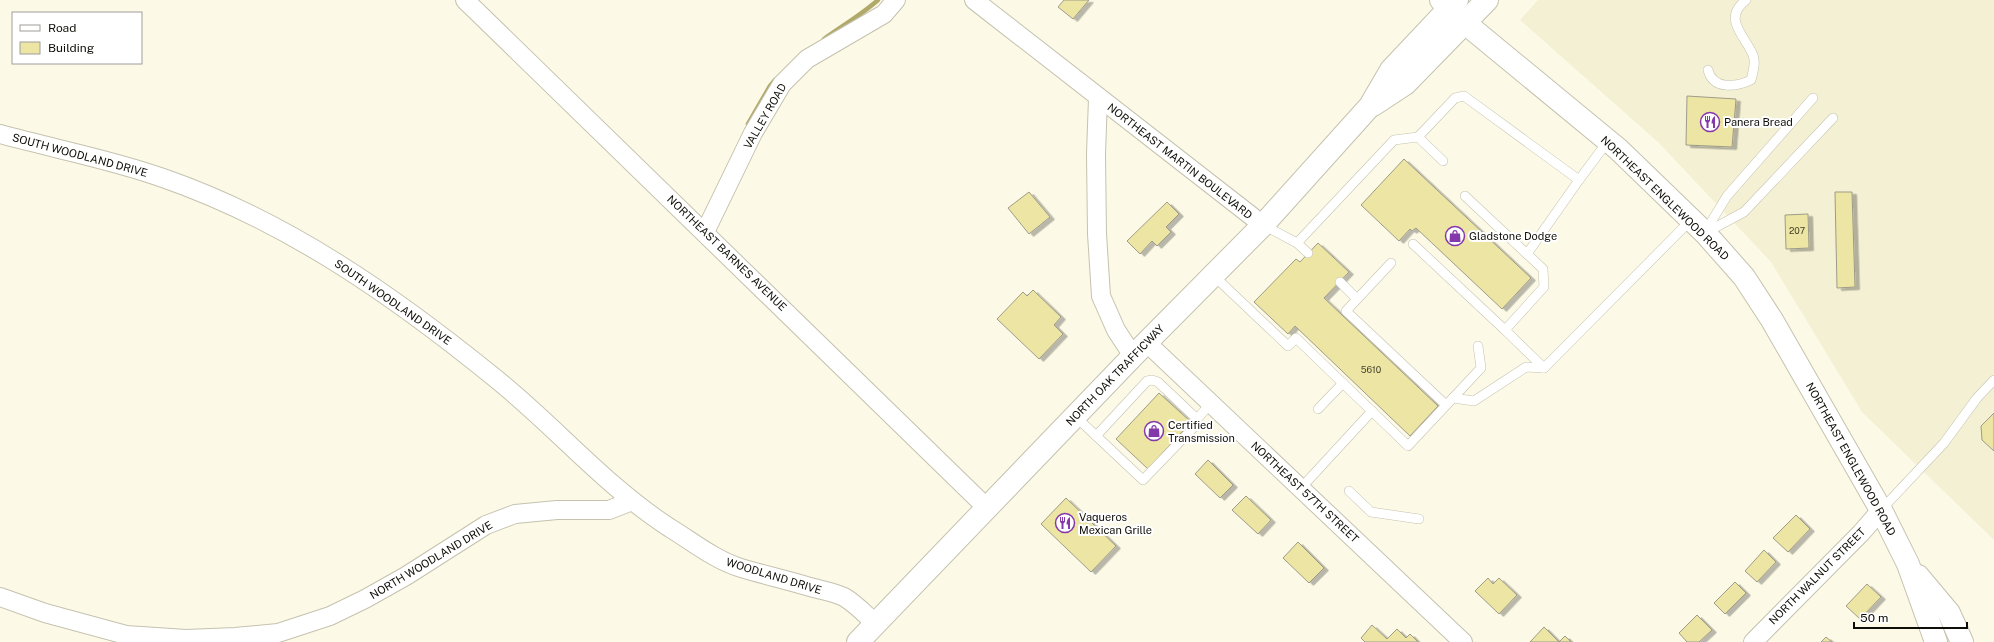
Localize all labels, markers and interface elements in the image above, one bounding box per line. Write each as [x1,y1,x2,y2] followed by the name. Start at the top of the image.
[12,12,142,64] legend
[48,21,76,35] text: Road
[48,41,94,55] text: Building
[741,81,789,151] street label: VALLEY ROAD
[1105,101,1255,221] street label: NORTHEAST MARTIN BOULEVARD
[1699,111,1721,133] restaurant icon: Panera Bread
[1724,116,1793,128] place label: Panera Bread
[11,131,149,179] street label: SOUTH WOODLAND DRIVE
[1599,134,1732,263] street label: NORTHEAST ENGLEWOOD ROAD
[665,193,789,313] street label: NORTHEAST BARNES AVENUE
[1444,225,1466,247] shop icon: Gladstone Dodge
[1789,225,1805,236] house number: 207
[1469,230,1557,242] place label: Gladstone Dodge
[332,257,454,347] street label: SOUTH WOODLAND DRIVE
[1064,322,1167,428] street label: NORTH OAK TRAFFICWAY
[1361,364,1382,375] house number: 5610
[1804,380,1898,538] street label: NORTHEAST ENGLEWOOD ROAD
[1168,419,1235,444] place label: Certified Transmission
[1143,420,1165,442] shop icon: Certified Transmission
[1249,439,1361,545] street label: NORTHEAST 57TH STREET
[1079,511,1152,536] place label: Vaqueros Mexican Grille
[1054,512,1076,534] restaurant icon: Vaqueros Mexican Grille
[368,519,494,601] street label: NORTH WOODLAND DRIVE
[1766,525,1868,627] street label: NORTH WALNUT STREET
[725,556,823,596] street label: WOODLAND DRIVE
[1854,604,1967,630] scale bar
[1860,611,1888,625] text: 50 m

